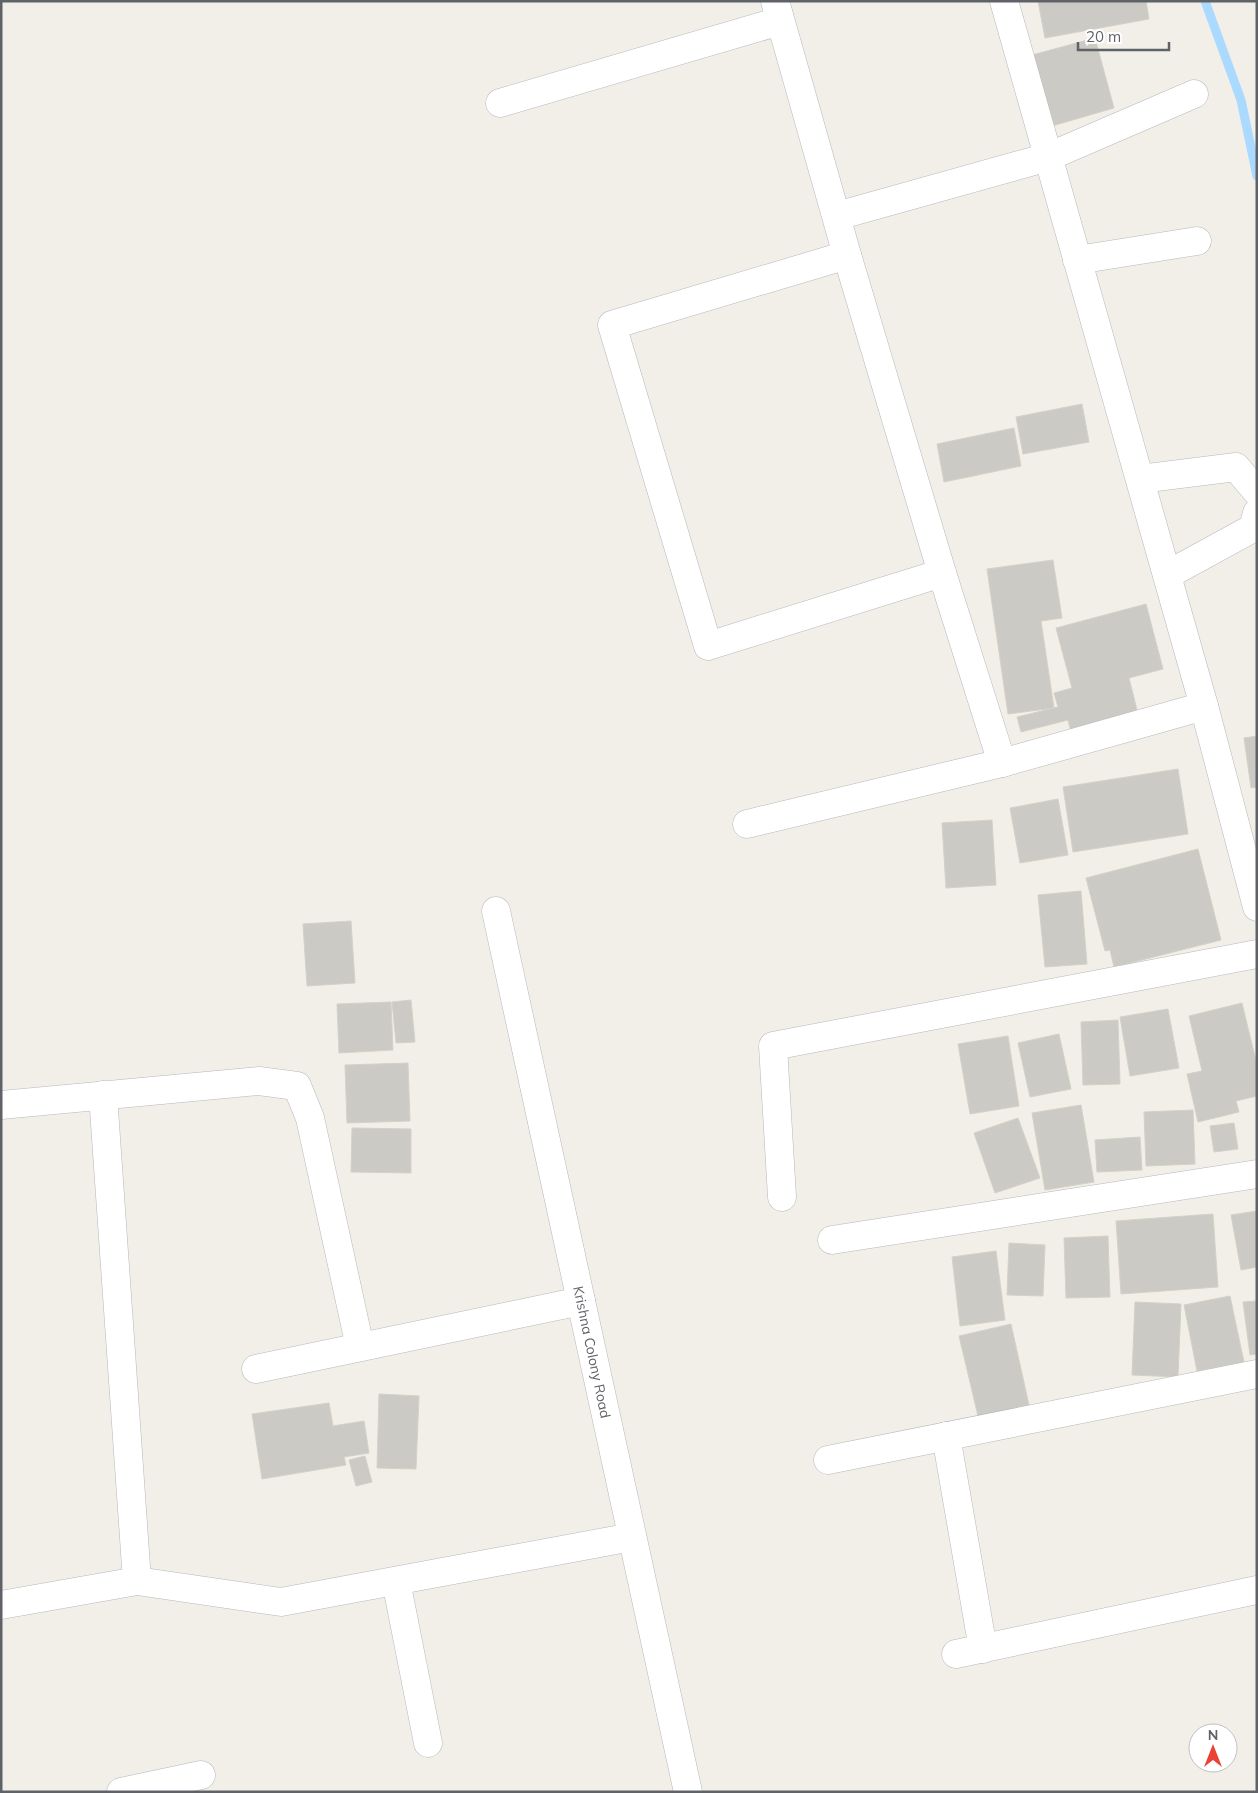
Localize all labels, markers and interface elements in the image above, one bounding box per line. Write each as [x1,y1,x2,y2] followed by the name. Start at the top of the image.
[1078,20,1169,52] scale bar
[1086,27,1121,46] text: 20 m
[569,1284,615,1420] street label: Krishna Colony Road
[1188,1723,1238,1773] north arrow
[1208,1726,1218,1744] text: N

